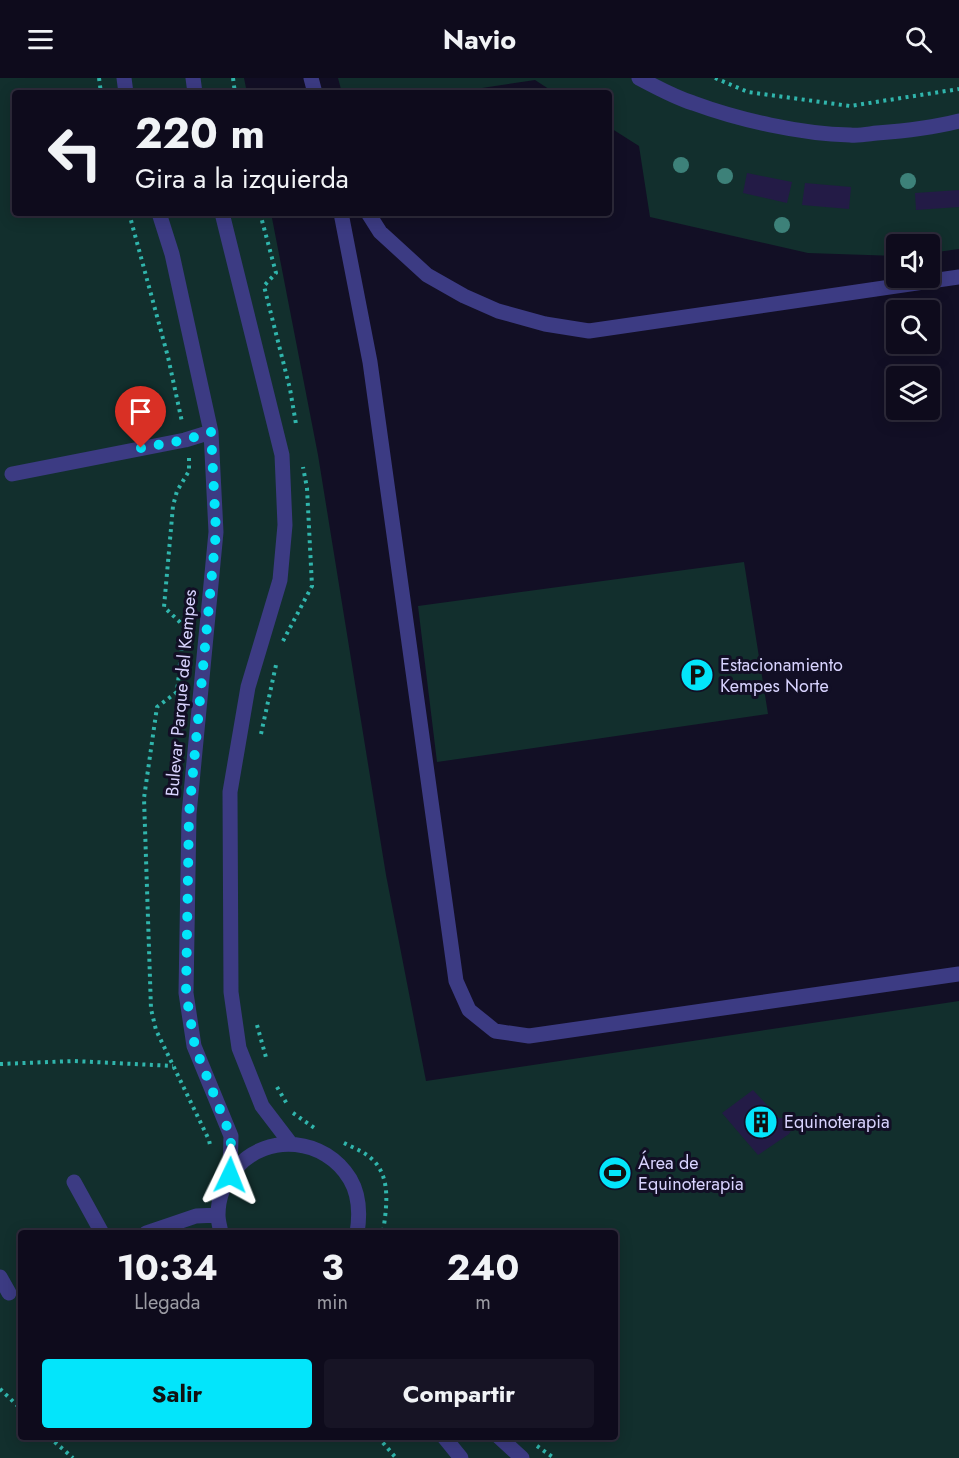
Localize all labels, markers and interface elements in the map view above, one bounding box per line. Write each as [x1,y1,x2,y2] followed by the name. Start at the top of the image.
[443,20,516,59] text: Navio
[24,23,57,56] icon: menu
[902,23,935,56] icon: search
[135,103,265,164] text: 220 m
[36,114,114,192] icon: left
[135,159,349,198] text: Gira a la izquierda
[886,234,940,420] map controls
[886,234,940,288] button: sound
[886,300,940,354] button: search
[886,366,940,420] button: layers
[115,386,166,448] pin
[124,395,157,428] icon: arrive
[159,588,203,798] street label: Bulevar Parque del Kempes
[720,652,843,699] place label: Estacionamiento Kempes Norte
[679,657,715,693] parking icon: Estacionamiento Kempes Norte
[743,1104,779,1140] building icon: Equinoterapia
[784,1109,890,1135] place label: Equinoterapia
[198,1143,262,1207] position arrow
[638,1150,744,1197] place label: Área de Equinoterapia
[597,1155,633,1191] sports icon: Área de Equinoterapia
[117,1241,218,1293] text: 10:34
[321,1241,344,1293] text: 3
[447,1241,519,1293] text: 240
[134,1288,200,1317] text: Llegada
[317,1288,348,1317] text: min
[475,1288,491,1317] text: m
[42,1359,312,1428] button: Salir
[324,1359,594,1428] button: Compartir

